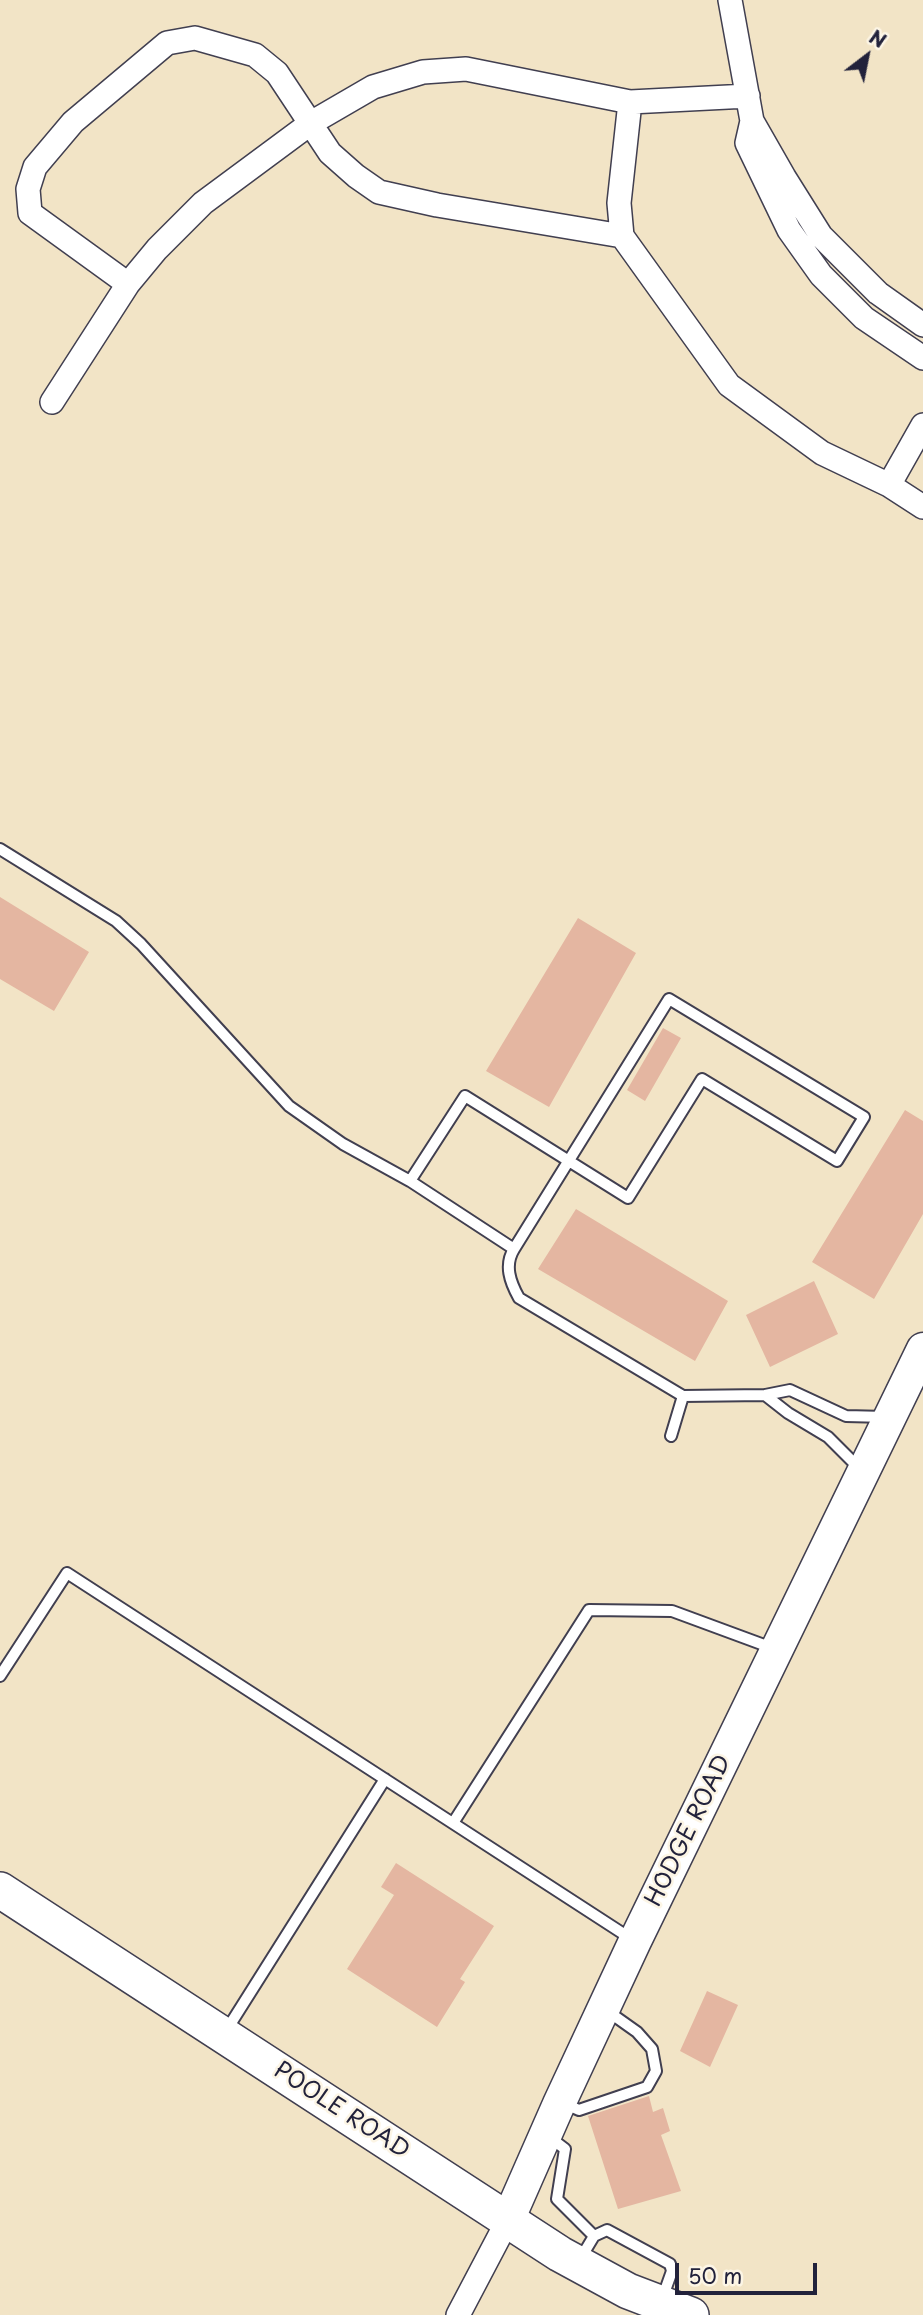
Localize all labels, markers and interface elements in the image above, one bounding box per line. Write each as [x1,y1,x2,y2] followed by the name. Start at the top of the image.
[832,21,902,91] north arrow
[864,22,892,54] text: N
[640,1751,738,1911] street label: HODGE ROAD
[268,2057,414,2165] street label: POOLE ROAD
[678,2248,820,2292] scale bar
[688,2259,742,2291] text: 50 m

